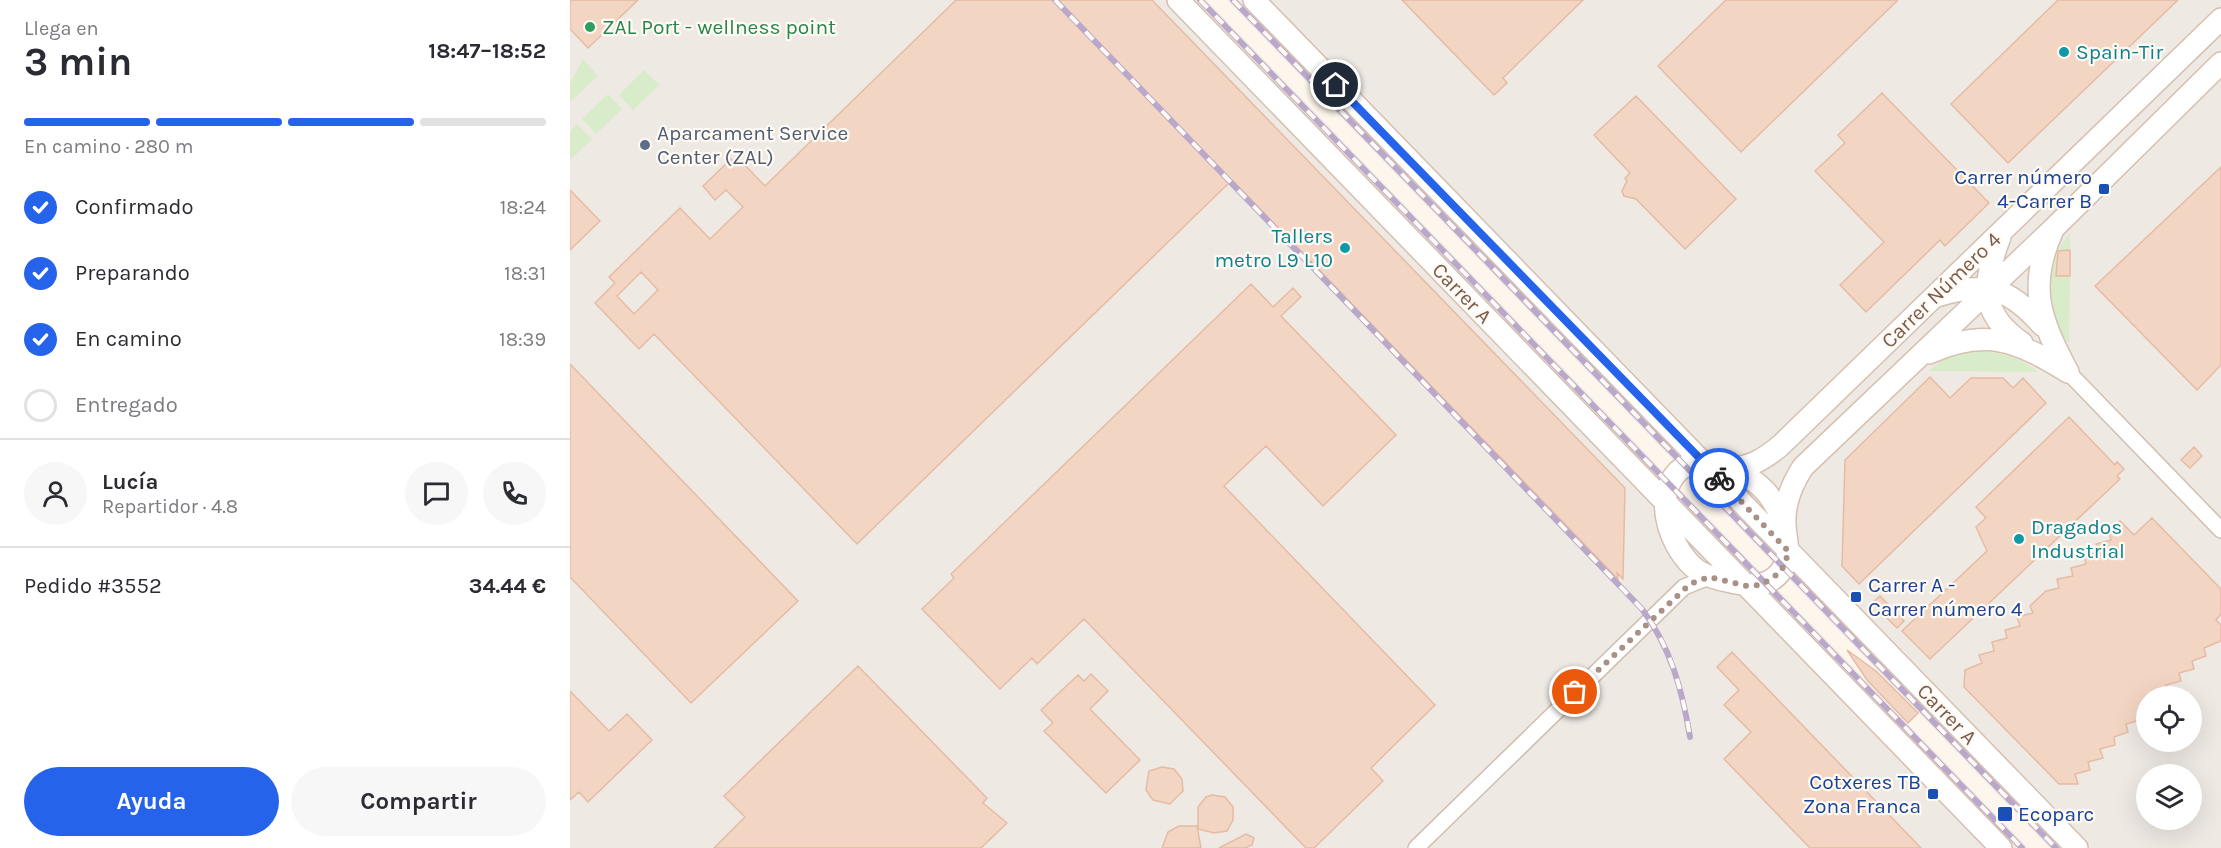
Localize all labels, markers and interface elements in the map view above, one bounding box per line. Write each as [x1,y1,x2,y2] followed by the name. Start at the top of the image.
[602,15,836,39] place label: ZAL Port - wellness point
[24,17,99,40] text: Llega en
[583,20,597,34] marker: ZAL Port - wellness point
[428,38,546,64] text: 18:47–18:52
[24,39,132,85] text: 3 min
[2076,40,2164,64] place label: Spain-Tir
[2057,45,2071,59] marker: Spain-Tir
[1310,59,1361,110] pin
[1319,68,1352,101] icon: home
[657,121,848,169] place label: Aparcament Service Center (ZAL)
[24,135,193,158] text: En camino · 280 m
[638,138,652,152] marker: Aparcament Service Center (ZAL)
[1954,165,2092,213] place label: Carrer número 4-Carrer B
[2097,182,2111,196] marker: Carrer número 4-Carrer B
[24,191,57,224] icon: check
[75,194,194,220] text: Confirmado
[500,196,546,219] text: 18:24
[1214,224,1333,272] place label: Tallers metro L9 L10
[1876,227,2006,353] street label: Carrer Número 4
[1338,241,1352,255] marker: Tallers metro L9 L10
[24,257,57,290] icon: check
[1427,258,1497,328] street label: Carrer A
[75,260,190,286] text: Preparando
[504,262,546,285] text: 18:31
[24,323,57,356] icon: check
[75,326,182,352] text: En camino
[499,328,546,351] text: 18:39
[75,392,178,418] text: Entregado
[1689,448,1749,508] courier
[24,462,87,525] button: person
[405,462,468,525] button: chat
[483,462,546,525] button: phone
[1703,462,1736,495] icon: bike
[102,469,158,495] text: Lucía
[102,495,238,518] text: Repartidor · 4.8
[2031,515,2125,563] place label: Dragados Industrial
[2012,532,2026,546] marker: Dragados Industrial
[24,573,162,599] text: Pedido #3552
[469,573,546,599] text: 34.44 €
[1868,573,2023,621] place label: Carrer A - Carrer número 4
[1849,590,1863,604] marker: Carrer A - Carrer número 4
[1549,666,1600,717] pin
[1558,675,1591,708] icon: bag
[1912,679,1982,749] street label: Carrer A
[2136,686,2202,830] map controls
[2136,686,2202,752] button: locate
[2136,764,2202,830] button: layers
[24,767,279,836] button: Ayuda
[291,767,546,836] button: Compartir
[1803,770,1921,818] place label: Cotxeres TB Zona Franca
[1926,787,1940,801] marker: Cotxeres TB Zona Franca
[2018,802,2094,826] place label: Ecoparc
[1996,805,2014,823] marker: Ecoparc

